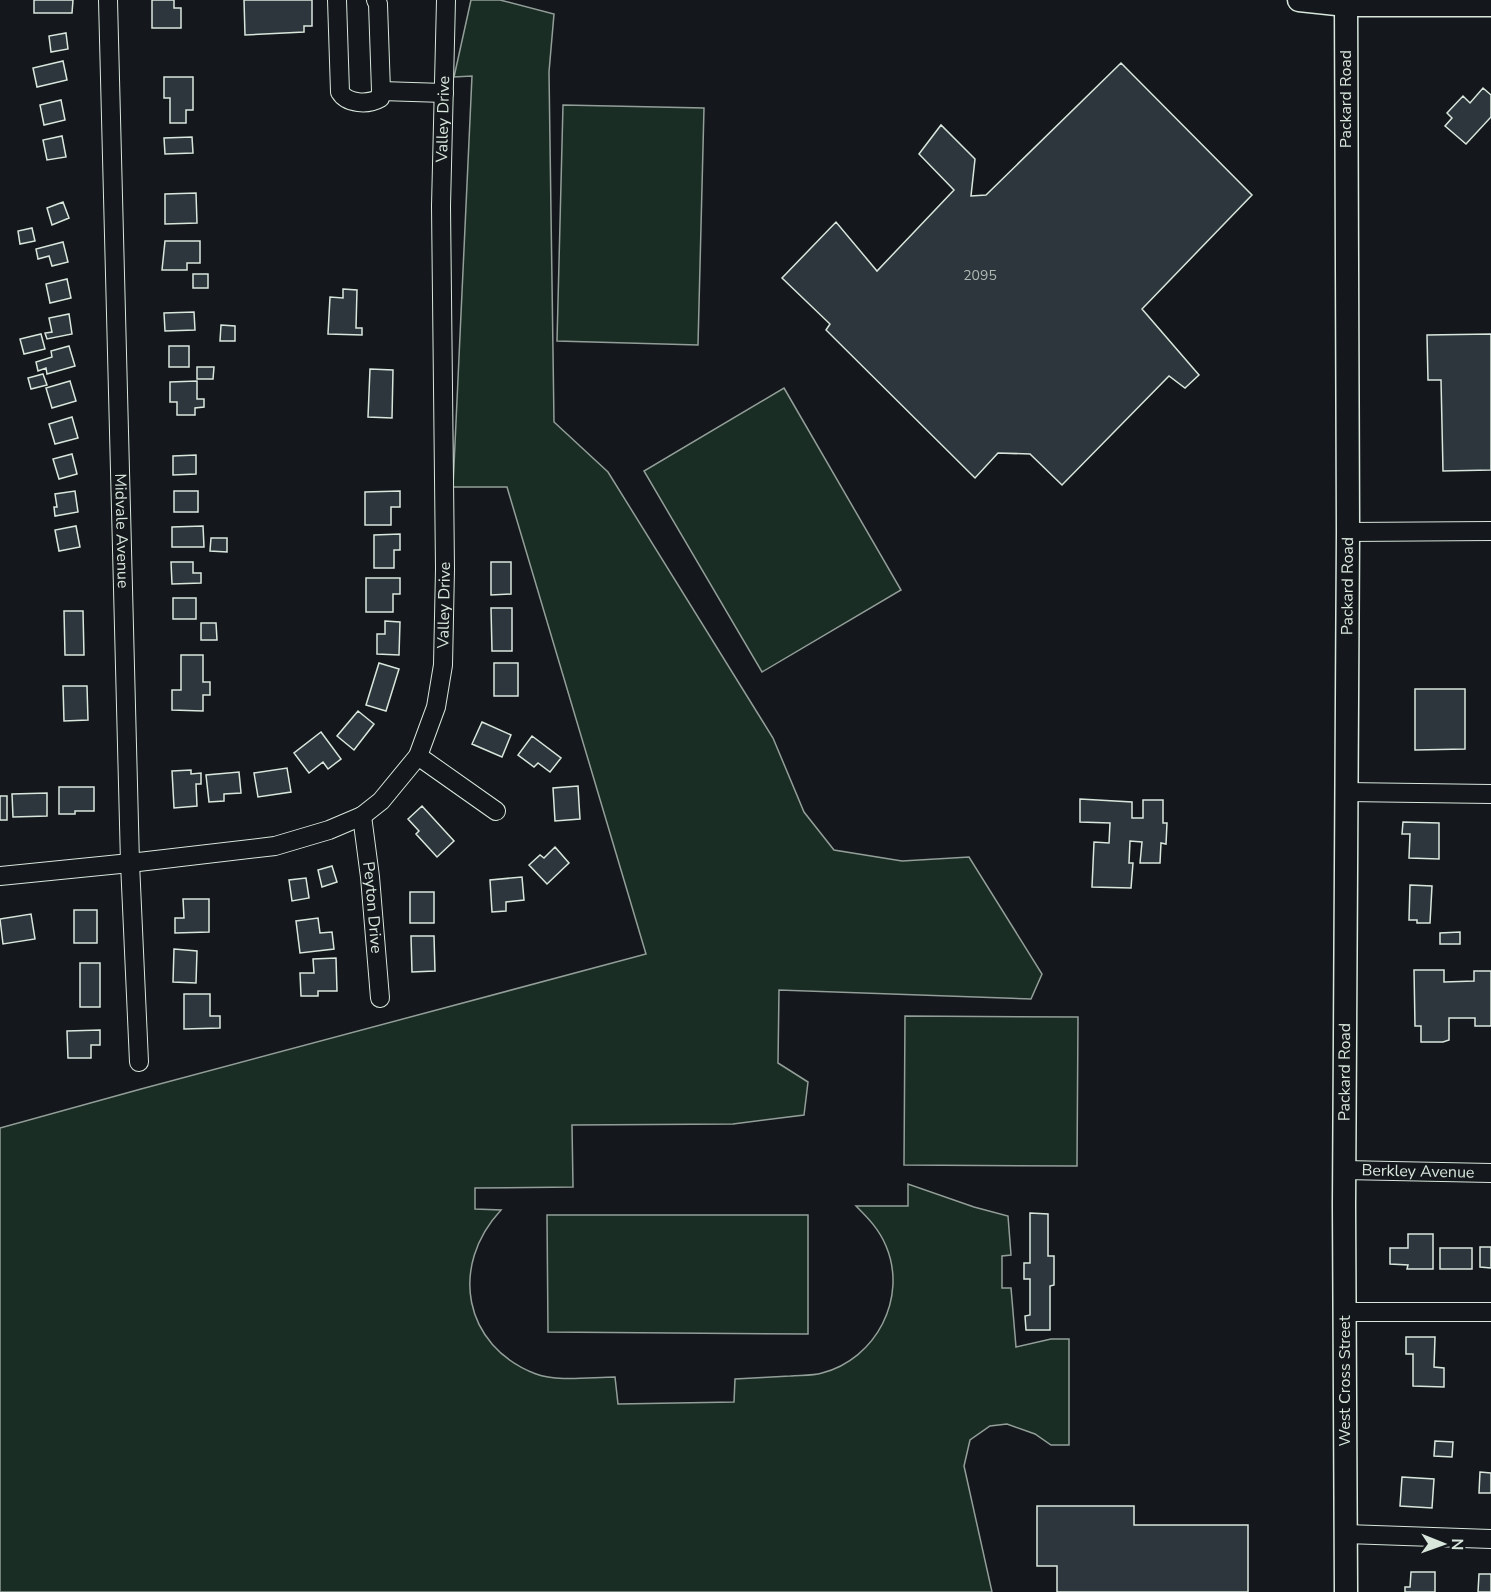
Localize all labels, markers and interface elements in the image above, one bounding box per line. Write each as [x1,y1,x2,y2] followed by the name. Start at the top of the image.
[1335,50,1357,148] street label: Packard Road
[431,75,455,164] street label: Valley Drive
[963,266,997,285] house number: 2095
[109,473,134,589] street label: Midvale Avenue
[1336,537,1359,635] street label: Packard Road
[432,562,456,650] street label: Valley Drive
[357,860,387,954] street label: Peyton Drive
[1333,1023,1356,1121] street label: Packard Road
[1361,1159,1475,1184] street label: Berkley Avenue
[1334,1315,1356,1446] street label: West Cross Street
[1413,1514,1473,1574] north arrow
[1446,1538,1468,1550] text: N

